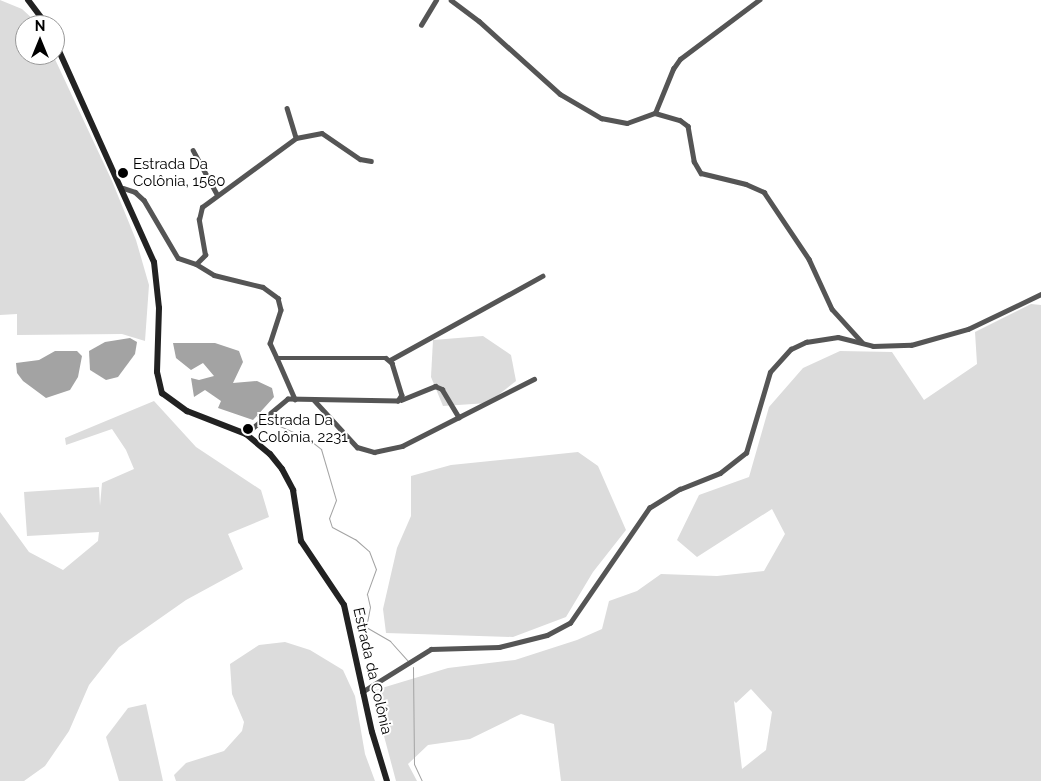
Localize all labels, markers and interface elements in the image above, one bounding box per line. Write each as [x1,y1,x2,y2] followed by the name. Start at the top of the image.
[15,15,65,65] north arrow
[35,18,45,34] text: N
[133,155,225,190] place label: Estrada Da Colônia, 1560
[117,167,129,179] marker: Estrada Da Colônia, 1560
[258,411,348,446] place label: Estrada Da Colônia, 2231
[242,423,254,435] marker: Estrada Da Colônia, 2231
[349,606,395,736] street label: Estrada da Colônia

